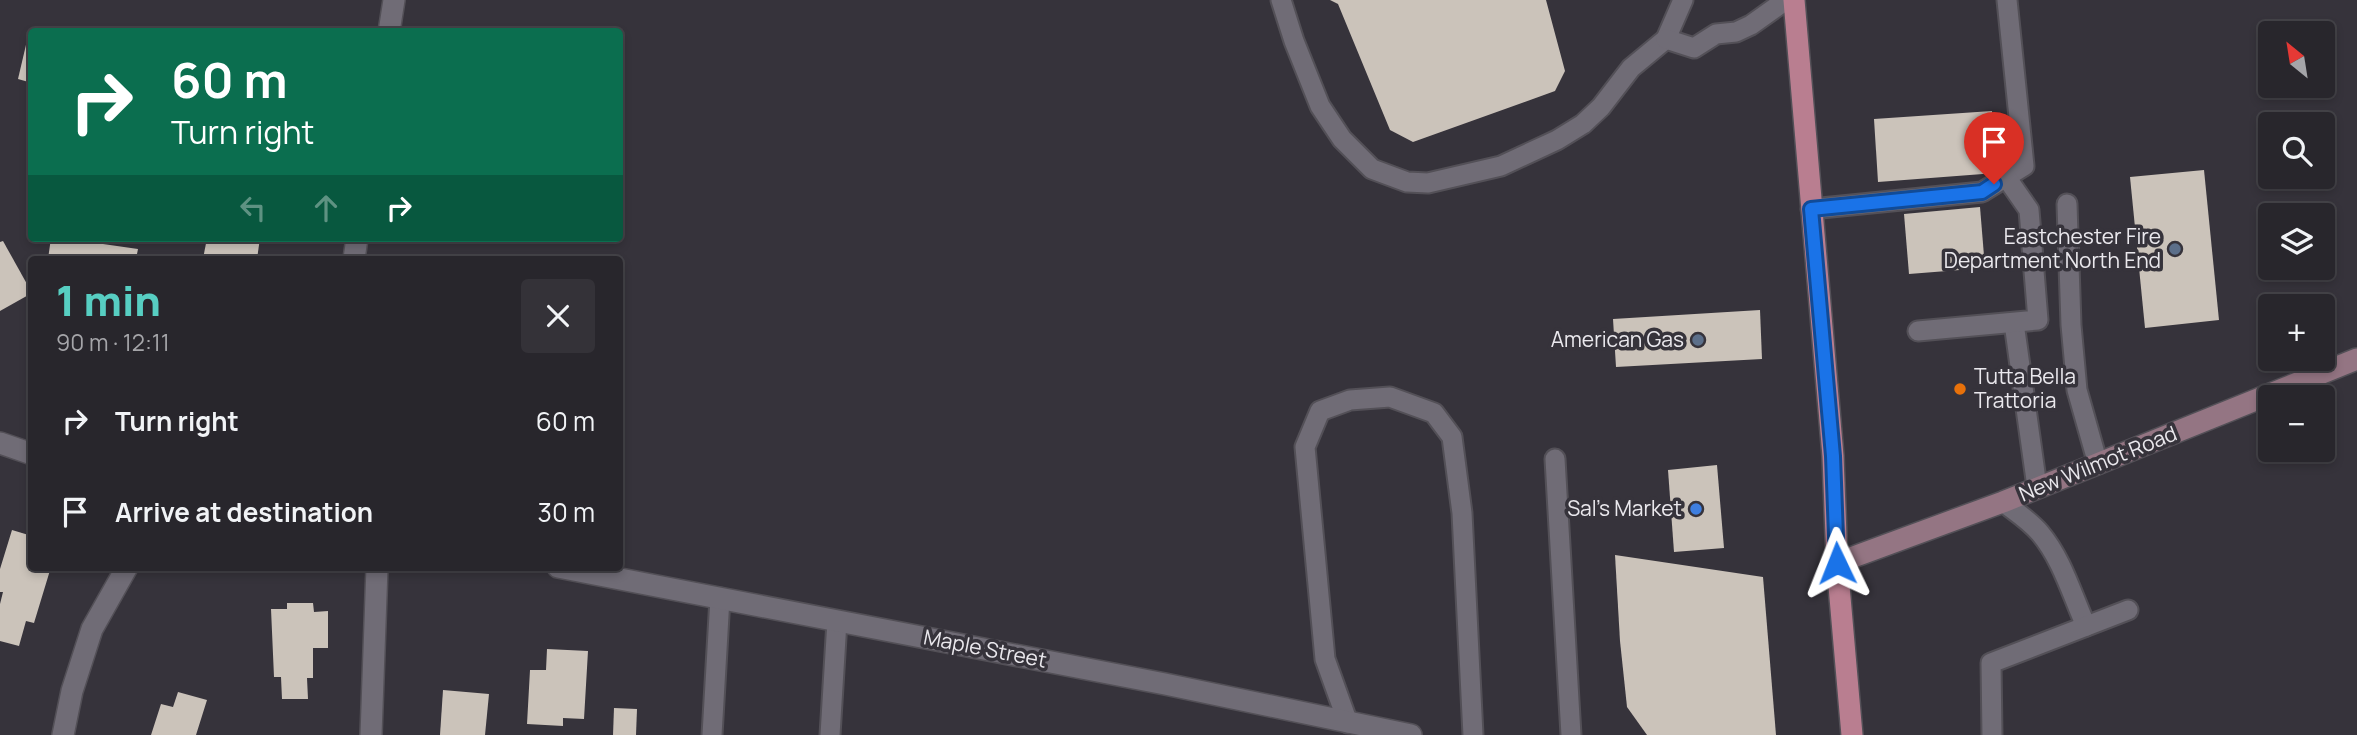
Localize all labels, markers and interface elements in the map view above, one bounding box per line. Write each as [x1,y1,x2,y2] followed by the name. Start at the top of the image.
[2258,21,2334,98] north arrow
[2258,21,2335,462] map controls
[171,46,288,113] text: 60 m
[56,56,147,147] icon: right
[171,110,314,154] text: Turn right
[1964,112,2024,184] pin
[2258,112,2335,189] button: search
[1975,123,2013,161] icon: arrive
[234,189,272,227] icon: left
[307,189,345,227] icon: ahead
[380,189,418,227] icon: right
[2258,203,2335,280] button: layers
[1944,222,2161,274] place label: Eastchester Fire Department North End
[2167,241,2183,257] marker: Eastchester Fire Department North End
[56,271,161,329] text: 1 min
[521,279,595,353] button: close
[2258,294,2335,371] button: +
[1551,325,1684,353] place label: American Gas
[56,326,170,358] text: 90 m · 12:11
[1690,332,1706,348] marker: American Gas
[1974,362,2076,414] place label: Tutta Bella Trattoria
[1952,381,1968,397] marker: Tutta Bella Trattoria
[2258,385,2335,462] button: −
[56,402,94,440] icon: right
[115,403,239,439] text: Turn right
[536,403,595,439] text: 60 m
[2014,419,2181,508] street label: New Wilmot Road
[56,493,94,531] icon: arrive
[115,494,373,530] text: Arrive at destination
[538,494,595,530] text: 30 m
[1567,494,1682,522] place label: Sal's Market
[1688,501,1704,517] marker: Sal's Market
[1800,526,1874,600] position arrow
[921,622,1049,674] street label: Maple Street

